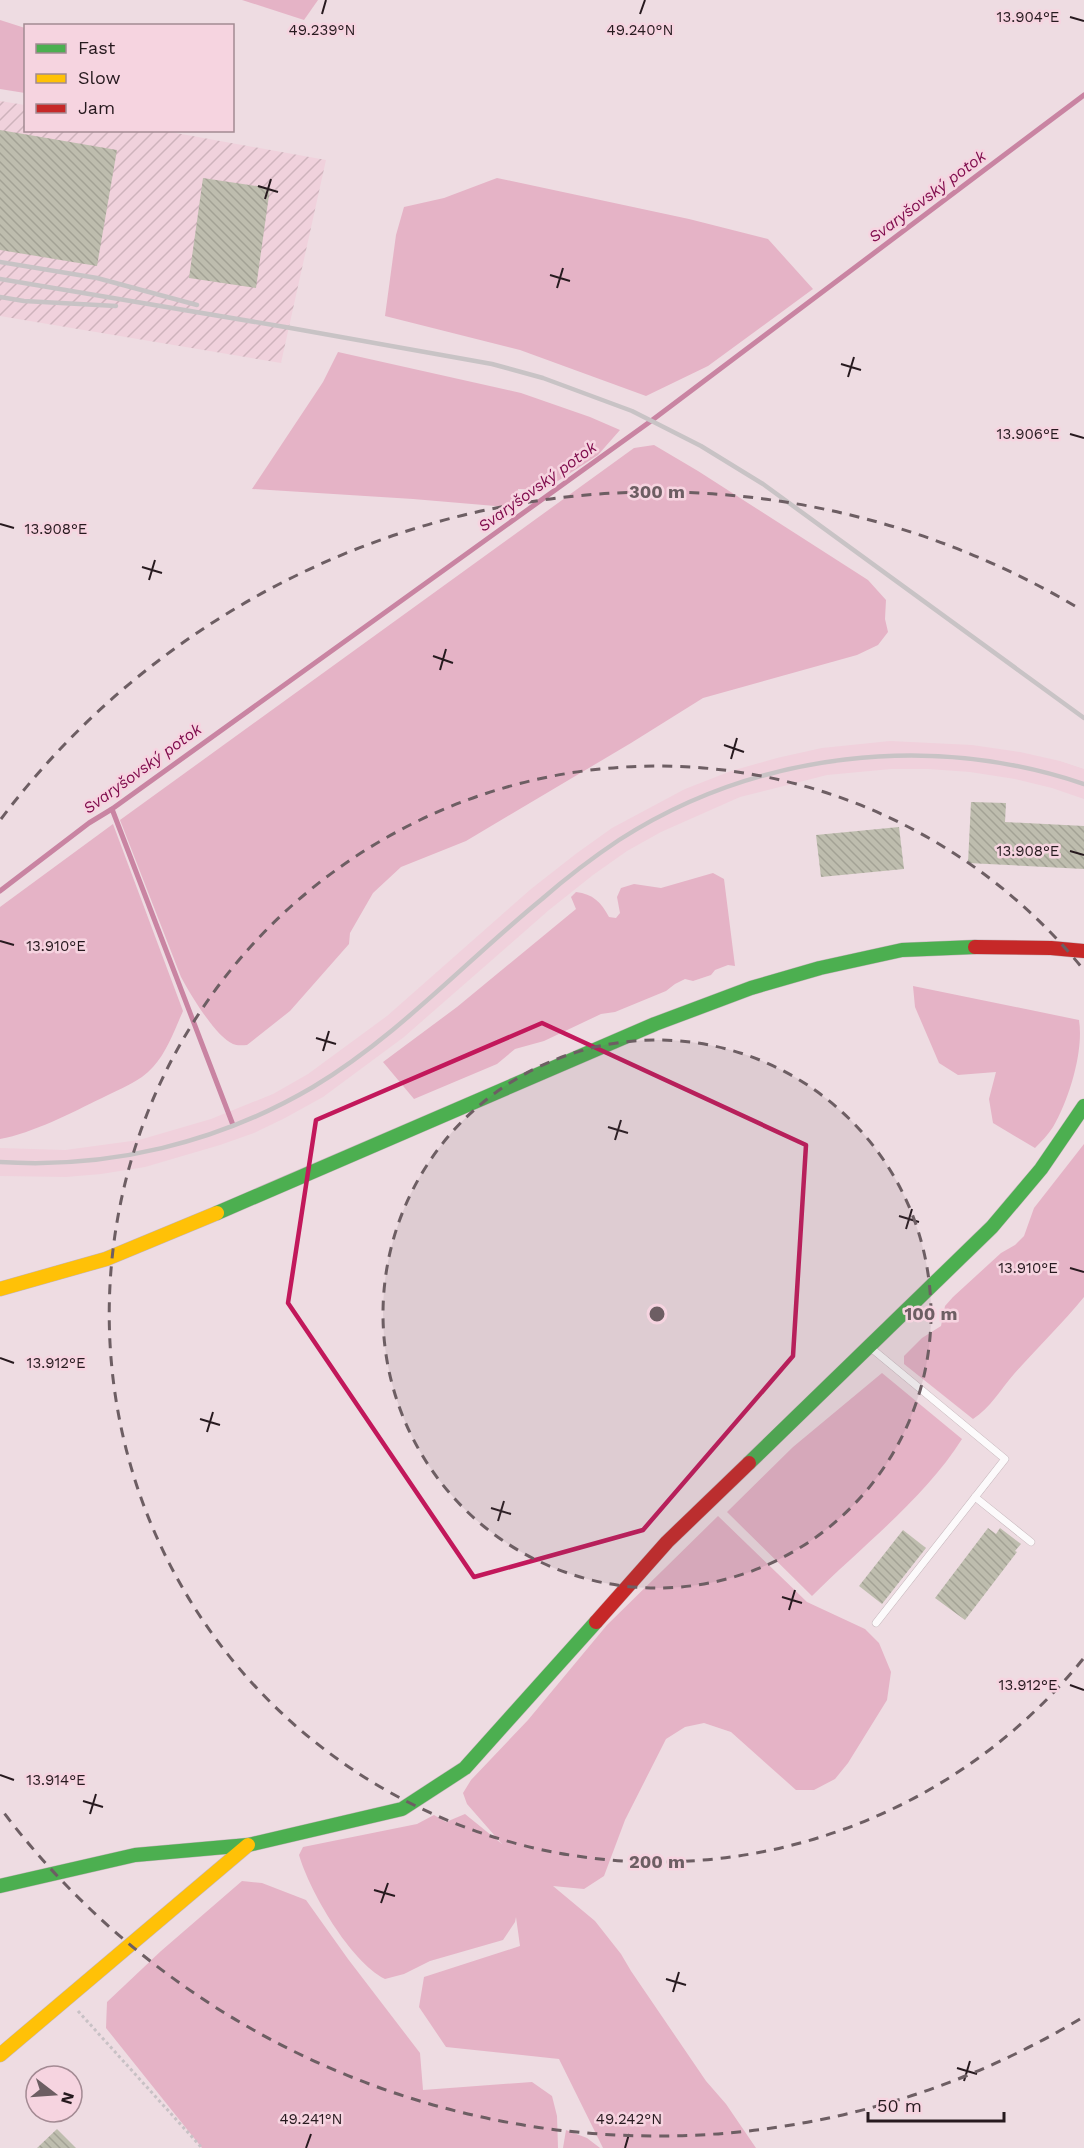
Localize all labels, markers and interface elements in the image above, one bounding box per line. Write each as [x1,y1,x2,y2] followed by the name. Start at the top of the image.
[997,8,1059,26] text: 13.904°E
[289,21,355,39] text: 49.239°N
[607,21,673,39] text: 49.240°N
[24,24,234,132] legend
[78,37,116,58] text: Fast
[78,67,121,88] text: Slow
[78,97,115,118] text: Jam
[865,145,991,247] water label: Svaryšovský potok
[997,425,1059,443] text: 13.906°E
[474,436,601,536] water label: Svaryšovský potok
[629,481,685,502] text: 300 m
[25,520,87,538] text: 13.908°E
[79,718,206,818] water label: Svaryšovský potok
[997,842,1059,860] text: 13.908°E
[26,937,86,955] text: 13.910°E
[998,1259,1058,1277] text: 13.910°E
[904,1303,958,1324] text: 100 m
[647,1304,667,1324] centre of rings
[27,1354,85,1372] text: 13.912°E
[999,1676,1057,1694] text: 13.912°E
[26,1771,86,1789] text: 13.914°E
[629,1851,685,1872] text: 200 m
[24,2064,84,2124] north arrow
[868,2085,1004,2123] scale bar
[57,2090,79,2107] text: N
[877,2095,922,2116] text: 50 m
[279,2110,343,2128] text: 49.241°N
[596,2110,662,2128] text: 49.242°N

